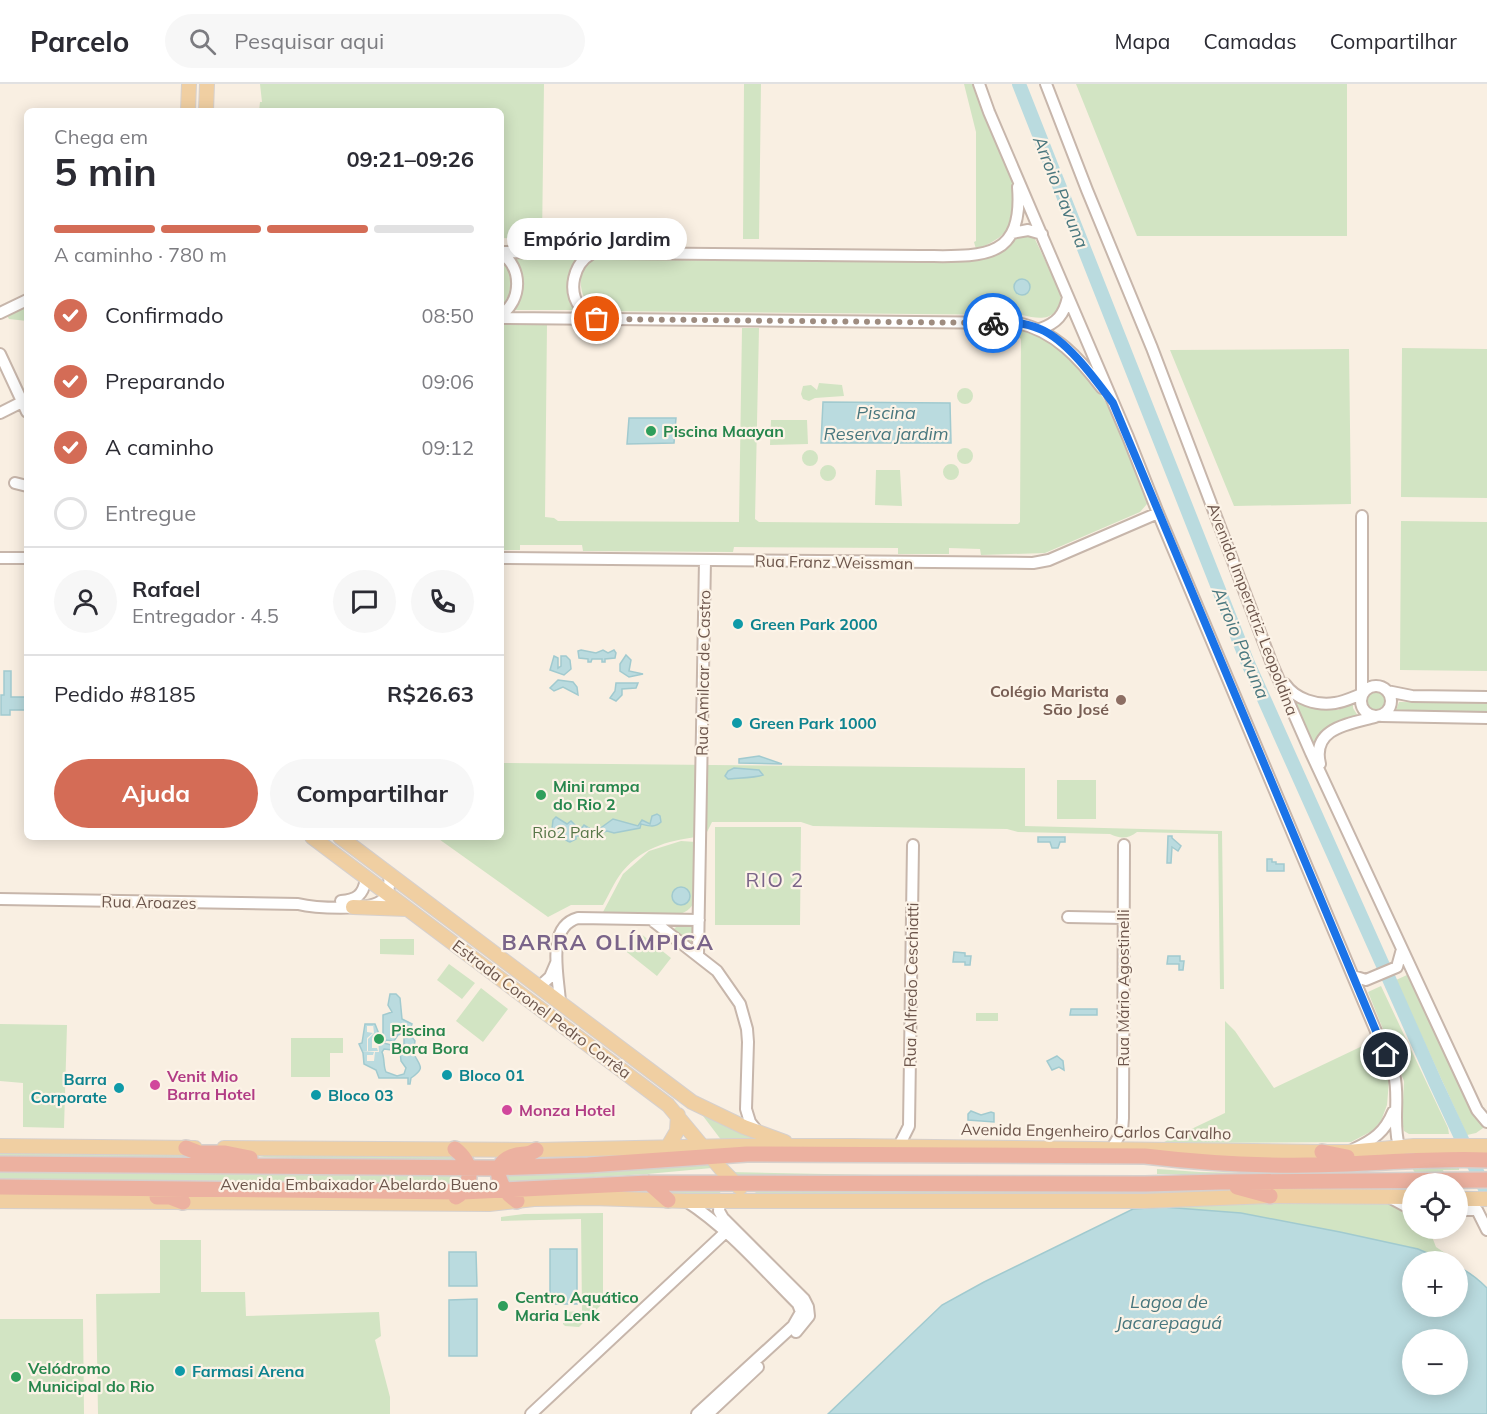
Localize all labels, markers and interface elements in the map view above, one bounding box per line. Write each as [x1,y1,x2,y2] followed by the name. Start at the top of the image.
[165,14,585,68] search box
[30,24,129,59] text: Parcelo
[186,25,219,58] icon: search
[234,27,384,55] text: Pesquisar aqui
[1115,28,1170,54] text: Mapa
[1203,28,1297,54] text: Camadas
[1330,28,1457,54] text: Compartilhar
[54,124,148,149] text: Chega em
[1028,132,1094,252] water label: Arroio Pavuna
[346,145,474,173] text: 09:21–09:26
[54,147,157,196] text: 5 min
[507,217,687,259] callout: Empório Jardim
[523,226,671,251] text: Empório Jardim
[54,242,227,267] text: A caminho · 780 m
[571,293,622,344] pin
[963,293,1023,353] courier
[54,299,87,332] icon: check
[105,301,224,329] text: Confirmado
[580,302,613,335] icon: bag
[421,303,474,328] text: 08:50
[977,307,1010,340] icon: bike
[54,365,87,398] icon: check
[105,367,225,395] text: Preparando
[421,369,474,394] text: 09:06
[823,401,949,445] water label: Piscina Reserva jardim
[663,421,784,441] place label: Piscina Maayan
[644,424,658,438] marker: Piscina Maayan
[54,431,87,464] icon: check
[105,433,214,461] text: A caminho
[421,435,474,460] text: 09:12
[105,499,196,527] text: Entregue
[1203,500,1303,718] street label: Avenida Imperatriz Leopoldina
[755,551,913,573] street label: Rua Franz Weissman
[54,570,117,633] button: person
[333,570,396,633] button: chat
[411,570,474,633] button: phone
[132,575,200,603] text: Rafael
[1207,583,1275,702] water label: Arroio Pavuna
[692,590,714,756] street label: Rua Amilcar de Castro
[132,603,279,628] text: Entregador · 4.5
[750,614,878,634] place label: Green Park 2000
[731,617,745,631] marker: Green Park 2000
[54,680,196,708] text: Pedido #8185
[387,680,474,708] text: R$26.63
[990,681,1109,719] place label: Colégio Marista São José
[1114,693,1128,707] marker: Colégio Marista São José
[749,713,877,733] place label: Green Park 1000
[730,716,744,730] marker: Green Park 1000
[54,759,258,828] button: Ajuda
[270,759,474,828] button: Compartilhar
[553,776,640,814] place label: Mini rampa do Rio 2
[534,788,548,802] marker: Mini rampa do Rio 2
[532,822,604,842] park label: Rio2 Park
[745,867,805,892] district label: RIO 2
[101,891,197,913] street label: Rua Aroazes
[900,902,922,1068] street label: Rua Alfredo Ceschiatti
[1113,909,1133,1067] street label: Rua Mário Agostinelli
[502,928,714,956] district label: BARRA OLÍMPICA
[449,935,635,1083] street label: Estrada Coronel Pedro Corrêa
[391,1020,469,1058] place label: Piscina Bora Bora
[1360,1029,1411,1080] pin
[372,1032,386,1046] marker: Piscina Bora Bora
[1369,1038,1402,1071] icon: home
[459,1065,525,1085] place label: Bloco 01
[166,1066,255,1104] place label: Venit Mio Barra Hotel
[440,1068,454,1082] marker: Bloco 01
[31,1069,107,1107] place label: Barra Corporate
[148,1078,162,1092] marker: Venit Mio Barra Hotel
[112,1081,126,1095] marker: Barra Corporate
[328,1085,394,1105] place label: Bloco 03
[309,1088,323,1102] marker: Bloco 03
[519,1100,615,1120] place label: Monza Hotel
[500,1103,514,1117] marker: Monza Hotel
[961,1119,1231,1143] street label: Avenida Engenheiro Carlos Carvalho
[1402,1173,1468,1395] map controls
[1402,1173,1468,1239] button: locate
[220,1174,498,1194] street label: Avenida Embaixador Abelardo Bueno
[1402,1251,1468,1317] button: +
[515,1287,639,1325] place label: Centro Aquático Maria Lenk
[1114,1290,1222,1334] water label: Lagoa de Jacarepaguá
[496,1299,510,1313] marker: Centro Aquático Maria Lenk
[1402,1329,1468,1395] button: −
[27,1358,155,1396] place label: Velódromo Municipal do Rio
[192,1361,304,1381] place label: Farmasi Arena
[173,1364,187,1378] marker: Farmasi Arena
[9,1370,23,1384] marker: Velódromo Municipal do Rio

